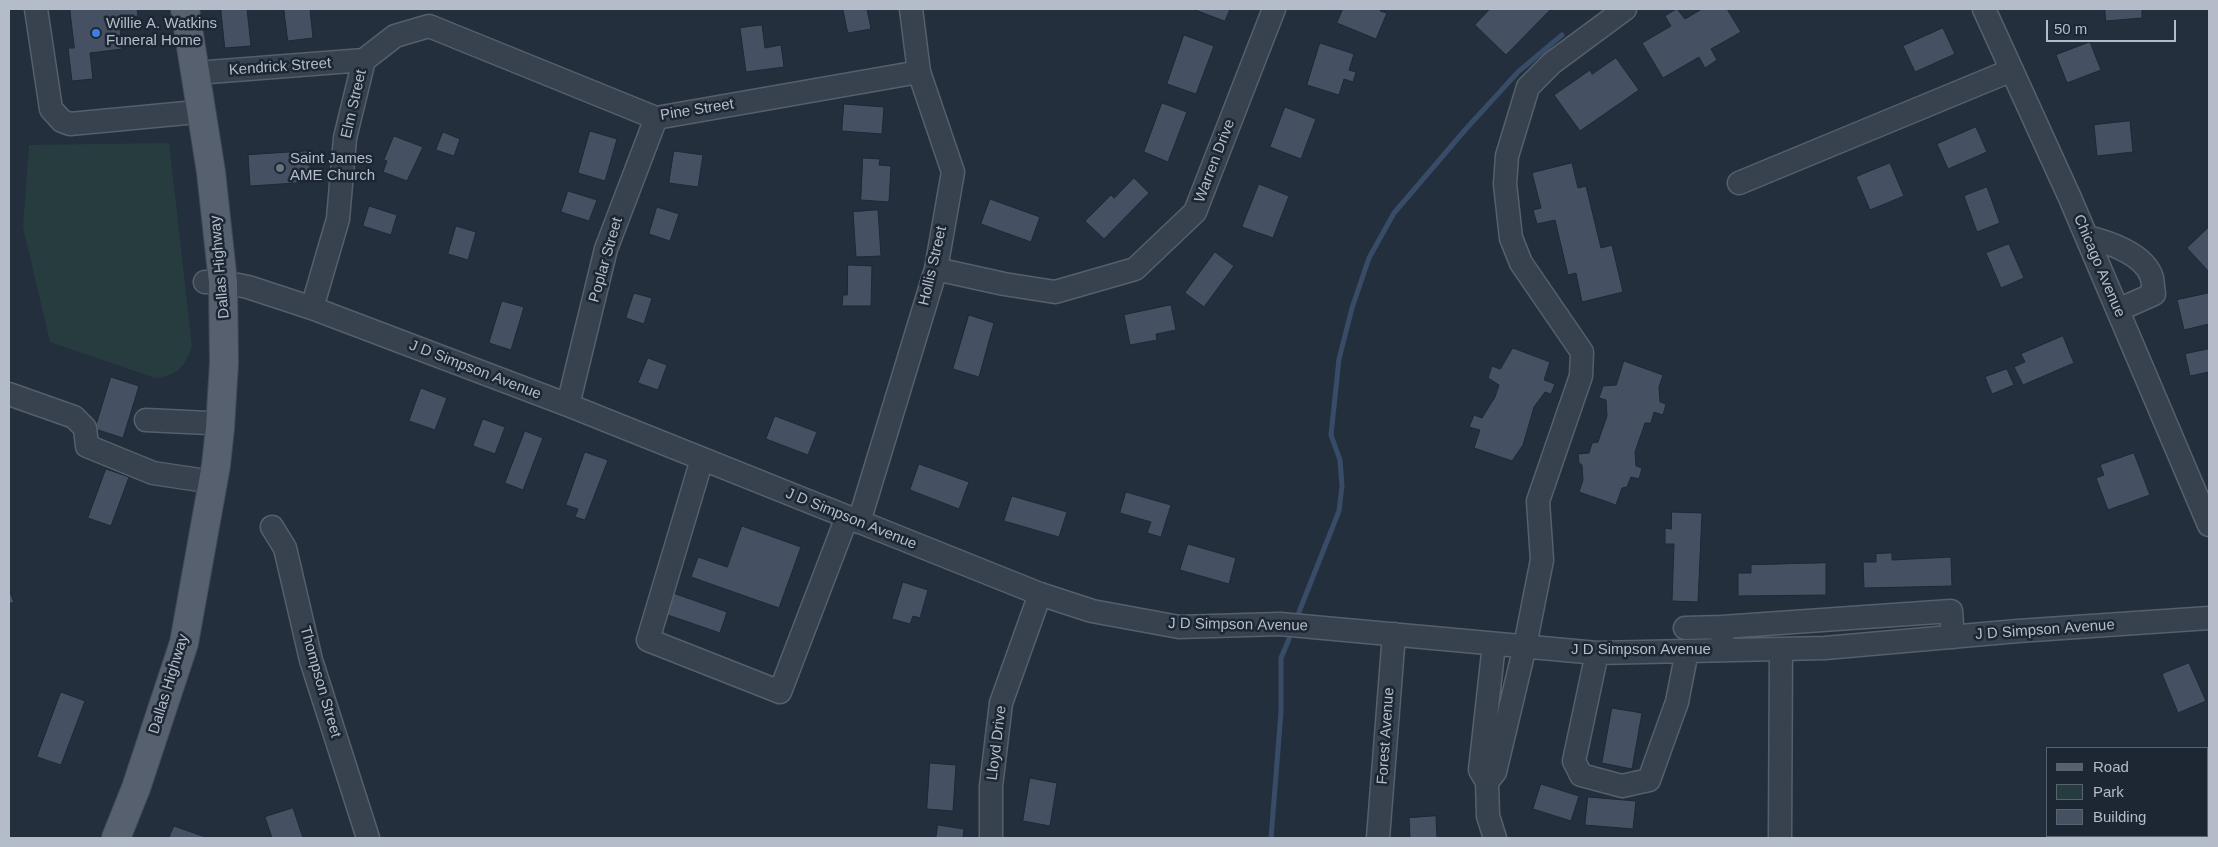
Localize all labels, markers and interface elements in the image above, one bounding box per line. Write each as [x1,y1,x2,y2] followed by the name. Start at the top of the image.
[2048,10,2178,42] scale bar
[106,15,217,50] place label: Willie A. Watkins Funeral Home
[2054,20,2087,37] text: 50 m
[90,27,102,39] marker: Willie A. Watkins Funeral Home
[228,54,332,80] street label: Kendrick Street
[337,68,371,140] street label: Elm Street
[659,95,735,125] street label: Pine Street
[1191,117,1239,205] street label: Warren Drive
[290,150,375,185] place label: Saint James AME Church
[274,162,286,174] marker: Saint James AME Church
[2069,212,2129,320] street label: Chicago Avenue
[207,215,233,319] street label: Dallas Highway
[585,215,627,305] street label: Poplar Street
[915,225,951,307] street label: Hollis Street
[407,337,543,403] street label: J D Simpson Avenue
[783,484,919,554] street label: J D Simpson Avenue
[1168,615,1308,635] street label: J D Simpson Avenue
[1975,616,2115,644] street label: J D Simpson Avenue
[295,624,345,740] street label: Thompson Street
[145,632,193,736] street label: Dallas Highway
[1571,641,1711,659] street label: J D Simpson Avenue
[1374,687,1398,785] street label: Forest Avenue
[983,705,1011,781] street label: Lloyd Drive
[2046,747,2208,837] legend
[2093,758,2129,775] text: Road
[2093,783,2124,800] text: Park
[2093,808,2146,825] text: Building

